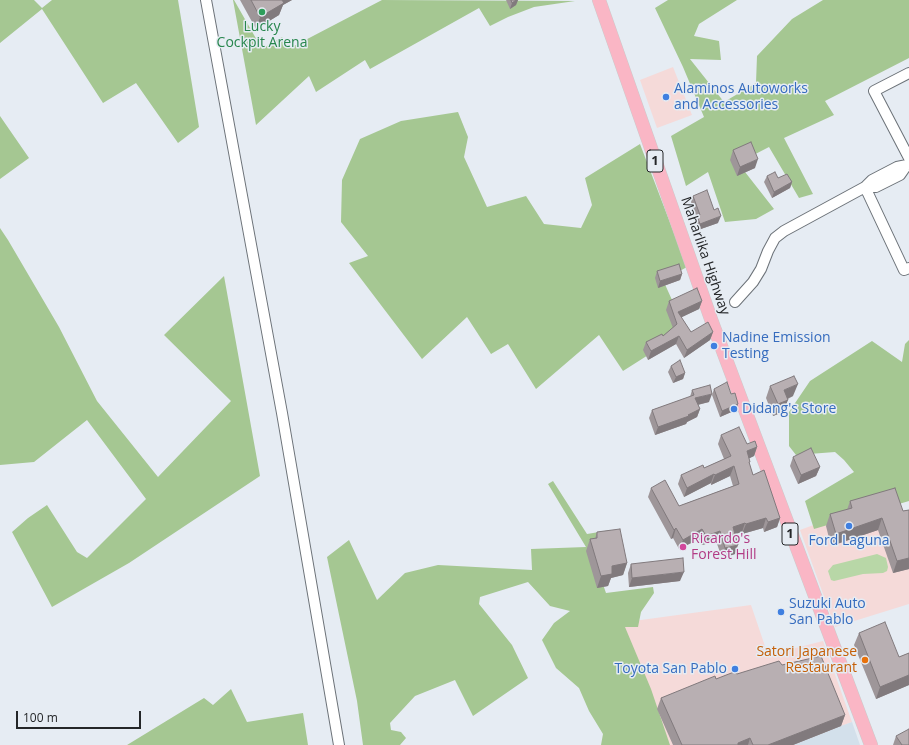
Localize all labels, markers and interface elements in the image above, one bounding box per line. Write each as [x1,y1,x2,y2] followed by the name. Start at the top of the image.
[257,7,267,17] marker: Lucky Cockpit Arena
[217,19,307,52] place label: Lucky Cockpit Arena
[674,81,808,114] place label: Alaminos Autoworks and Accessories
[661,92,671,102] marker: Alaminos Autoworks and Accessories
[647,150,663,172] road number: 1
[677,195,733,317] street label: Maharlika Highway
[722,330,831,362] place label: Nadine Emission Testing
[709,341,719,351] marker: Nadine Emission Testing
[742,401,836,417] place label: Didang's Store
[729,404,739,414] marker: Didang's Store
[844,521,854,531] marker: Ford Laguna
[782,523,798,545] road number: 1
[691,531,756,564] place label: Ricardo's Forest Hill
[808,533,890,549] place label: Ford Laguna
[678,542,688,552] marker: Ricardo's Forest Hill
[789,596,866,628] place label: Suzuki Auto San Pablo
[776,607,786,617] marker: Suzuki Auto San Pablo
[756,644,857,676] place label: Satori Japanese Restaurant
[860,655,870,665] marker: Satori Japanese Restaurant
[615,661,727,677] place label: Toyota San Pablo
[730,664,740,674] marker: Toyota San Pablo
[18,703,143,729] scale bar
[23,709,58,726] text: 100 m

